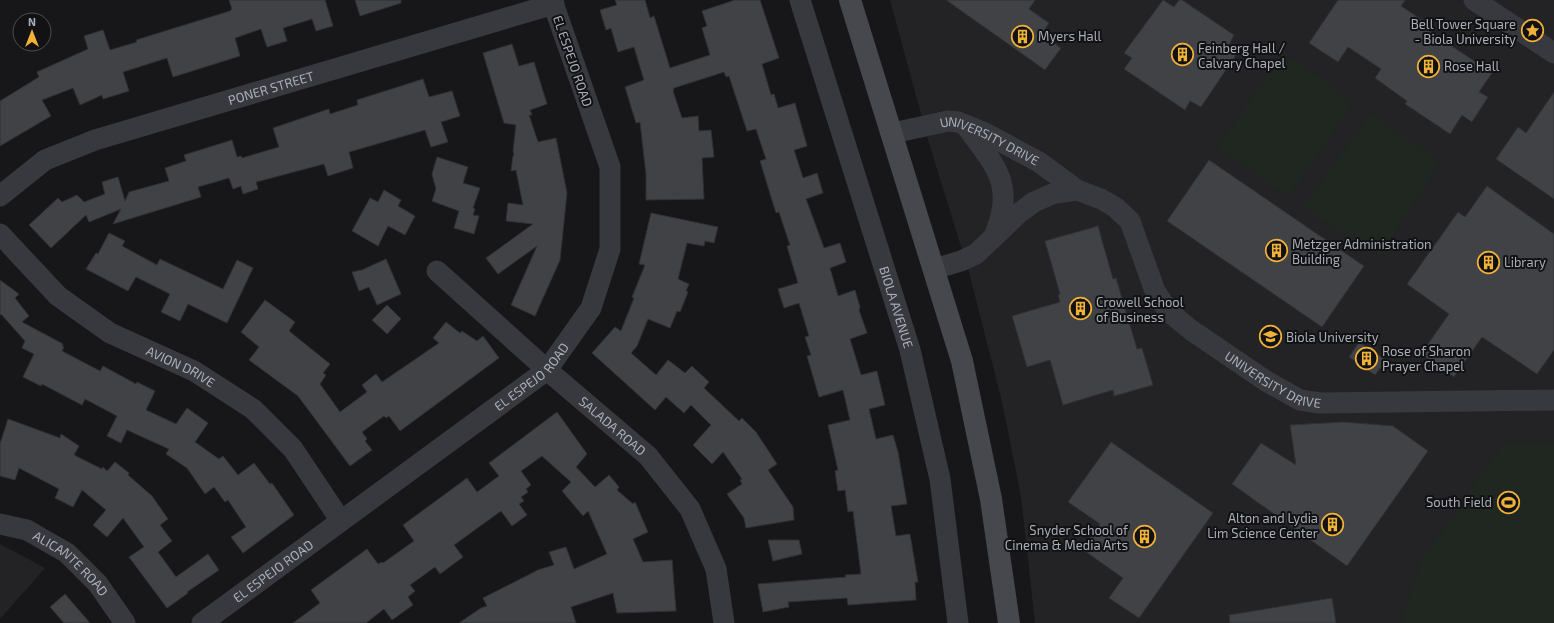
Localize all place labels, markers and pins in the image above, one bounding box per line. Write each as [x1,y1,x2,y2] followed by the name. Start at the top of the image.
[1411,16,1516,47] place label: Bell Tower Square - Biola University
[1519,18,1545,44] place icon: Bell Tower Square - Biola University
[1009,23,1035,49] building icon: Myers Hall
[1038,28,1102,44] place label: Myers Hall
[1198,40,1285,71] place label: Feinberg Hall / Calvary Chapel
[1169,42,1195,68] building icon: Feinberg Hall / Calvary Chapel
[1416,53,1442,79] building icon: Rose Hall
[1444,58,1500,74] place label: Rose Hall
[1292,236,1432,267] place label: Metzger Administration Building
[1263,238,1289,264] building icon: Metzger Administration Building
[1475,249,1501,275] building icon: Library
[1504,254,1546,270] place label: Library
[1096,294,1184,325] place label: Crowell School of Business
[1068,296,1094,322] building icon: Crowell School of Business
[1257,324,1283,350] school or university icon: Biola University
[1286,329,1379,345] place label: Biola University
[1382,343,1471,374] place label: Rose of Sharon Prayer Chapel
[1354,345,1380,371] building icon: Rose of Sharon Prayer Chapel
[1495,489,1521,515] sports icon: South Field
[1426,494,1492,510] place label: South Field
[1207,510,1318,541] place label: Alton and Lydia Lim Science Center
[1320,512,1346,538] building icon: Alton and Lydia Lim Science Center
[1005,522,1129,553] place label: Snyder School of Cinema & Media Arts
[1131,524,1157,550] building icon: Snyder School of Cinema & Media Arts

